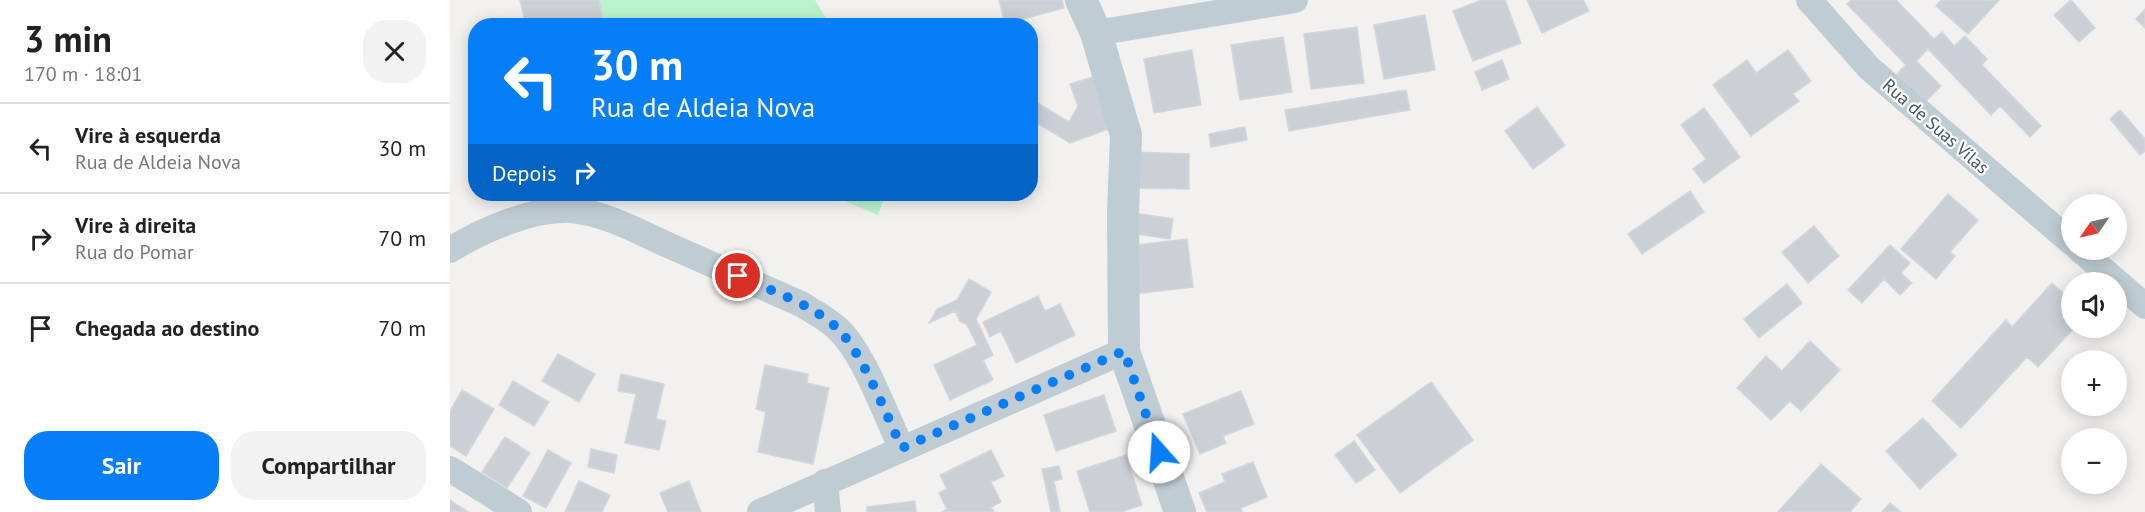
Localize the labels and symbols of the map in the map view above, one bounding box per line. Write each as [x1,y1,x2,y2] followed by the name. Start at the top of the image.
[1878,73,1994,179] street label: Rua de Suas Vílas
[2061,194,2127,260] north arrow
[712,250,763,301] pin
[1127,420,1191,484] position arrow

